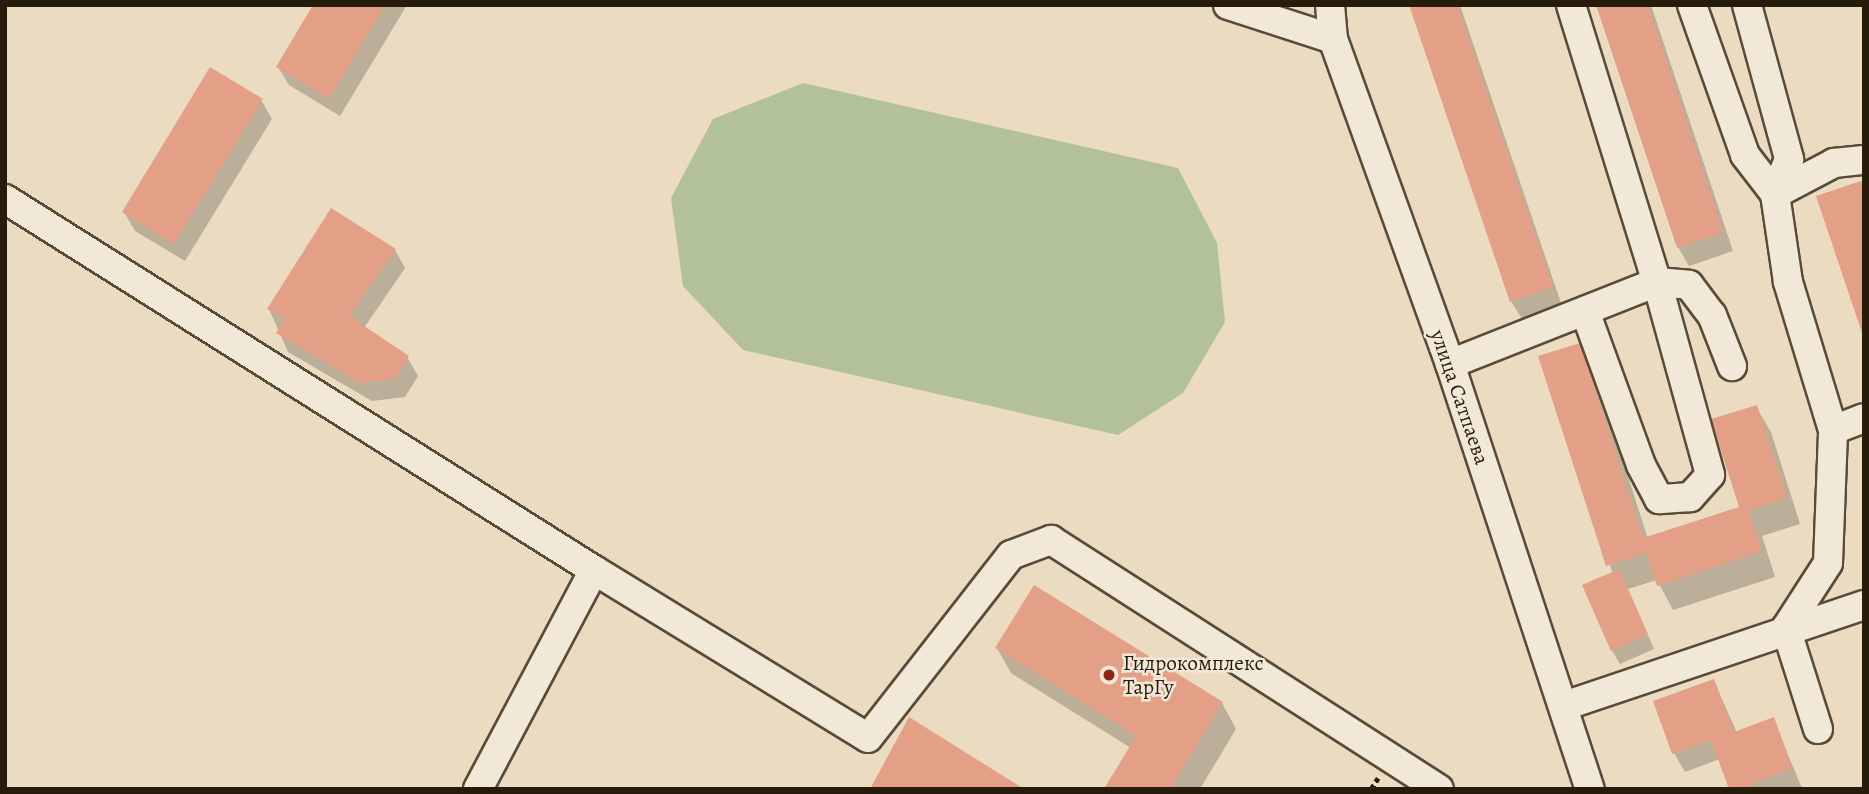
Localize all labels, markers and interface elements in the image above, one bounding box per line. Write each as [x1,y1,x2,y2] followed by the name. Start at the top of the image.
[1425,326,1495,468] street label: улица Сатпаева
[1123,650,1263,700] place label: Гидрокомплекс ТарГу
[1101,667,1117,683] marker: Гидрокомплекс ТарГу

